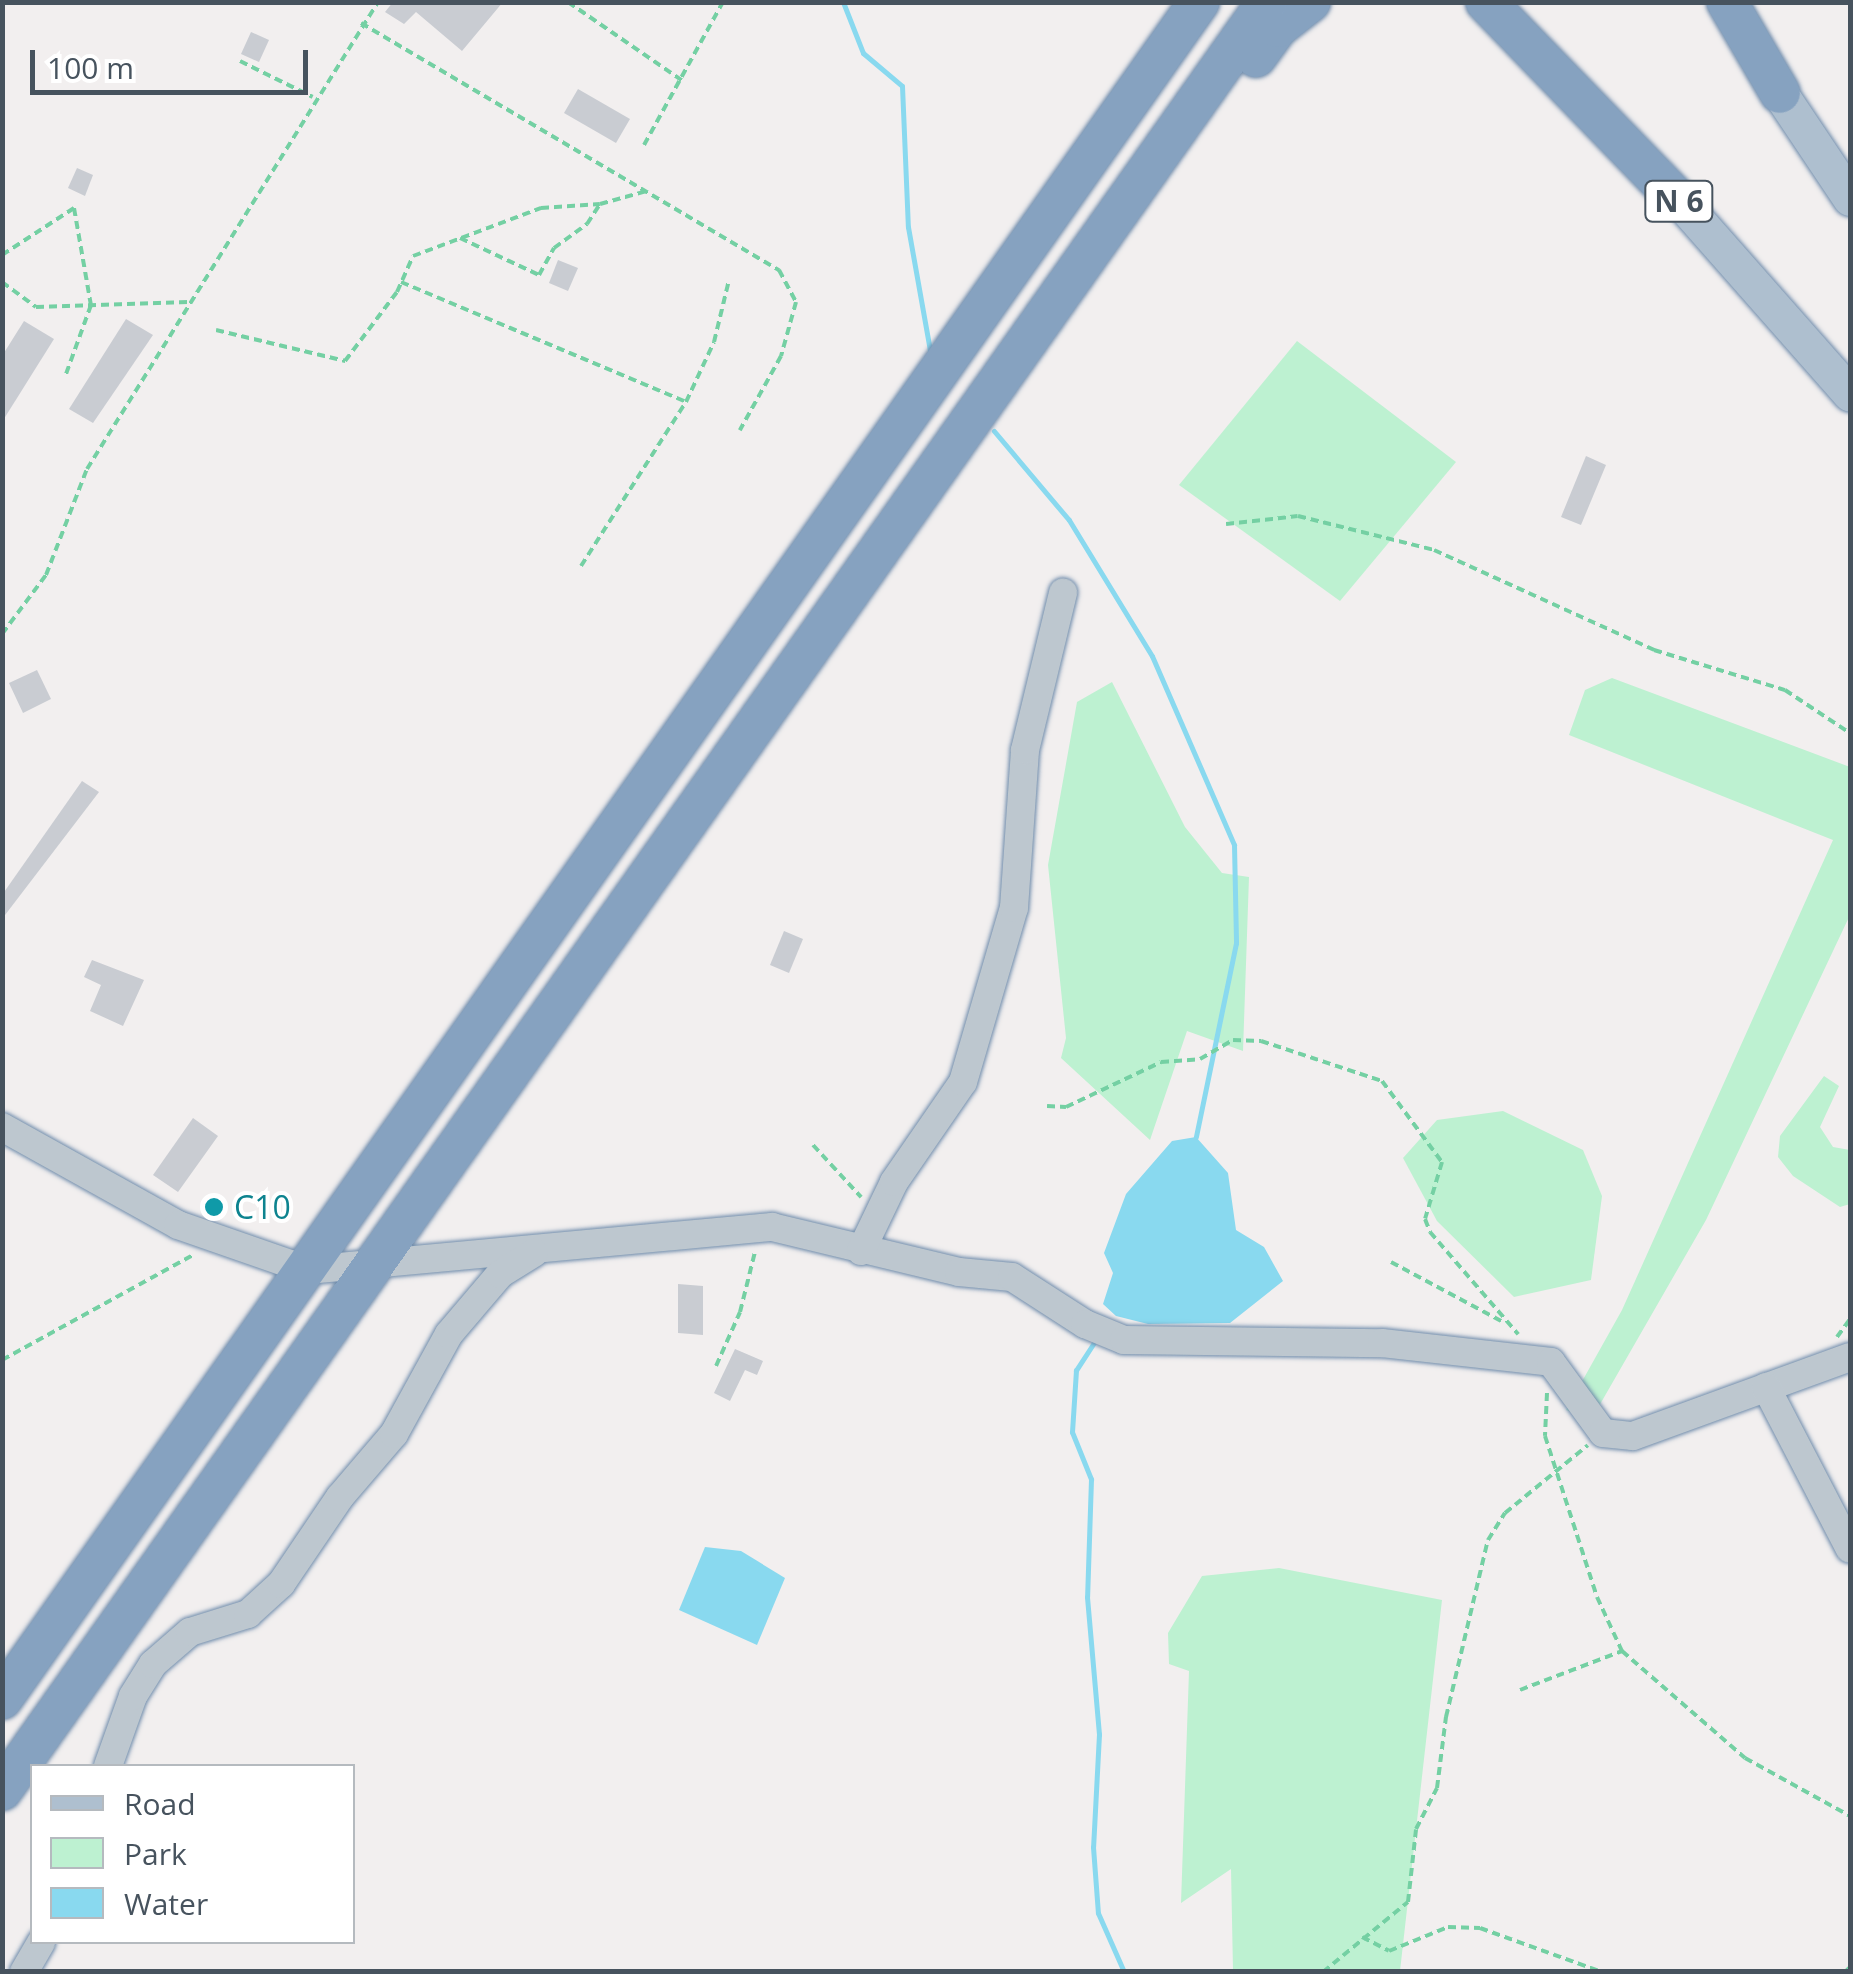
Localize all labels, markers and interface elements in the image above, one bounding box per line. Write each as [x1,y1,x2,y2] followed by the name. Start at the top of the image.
[35,30,312,92] scale bar
[47,47,134,88] text: 100 m
[1644,176,1714,226] road number: N 6
[234,1188,291,1226] place label: C10
[203,1196,225,1218] marker: C10
[30,1764,355,1944] legend
[124,1783,196,1824] text: Road
[124,1833,187,1874] text: Park
[124,1883,208,1924] text: Water

